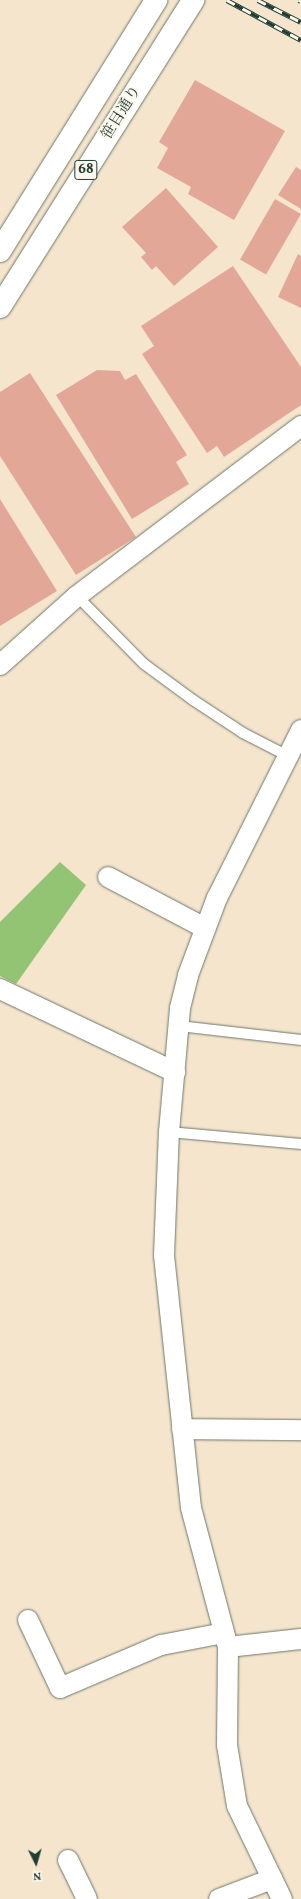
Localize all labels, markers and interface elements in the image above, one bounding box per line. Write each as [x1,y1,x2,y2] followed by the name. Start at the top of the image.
[98,83,146,143] street label: 笹目通り
[74,158,98,182] road number: 68
[16,1843,56,1883] north arrow
[32,1868,42,1883] text: N

